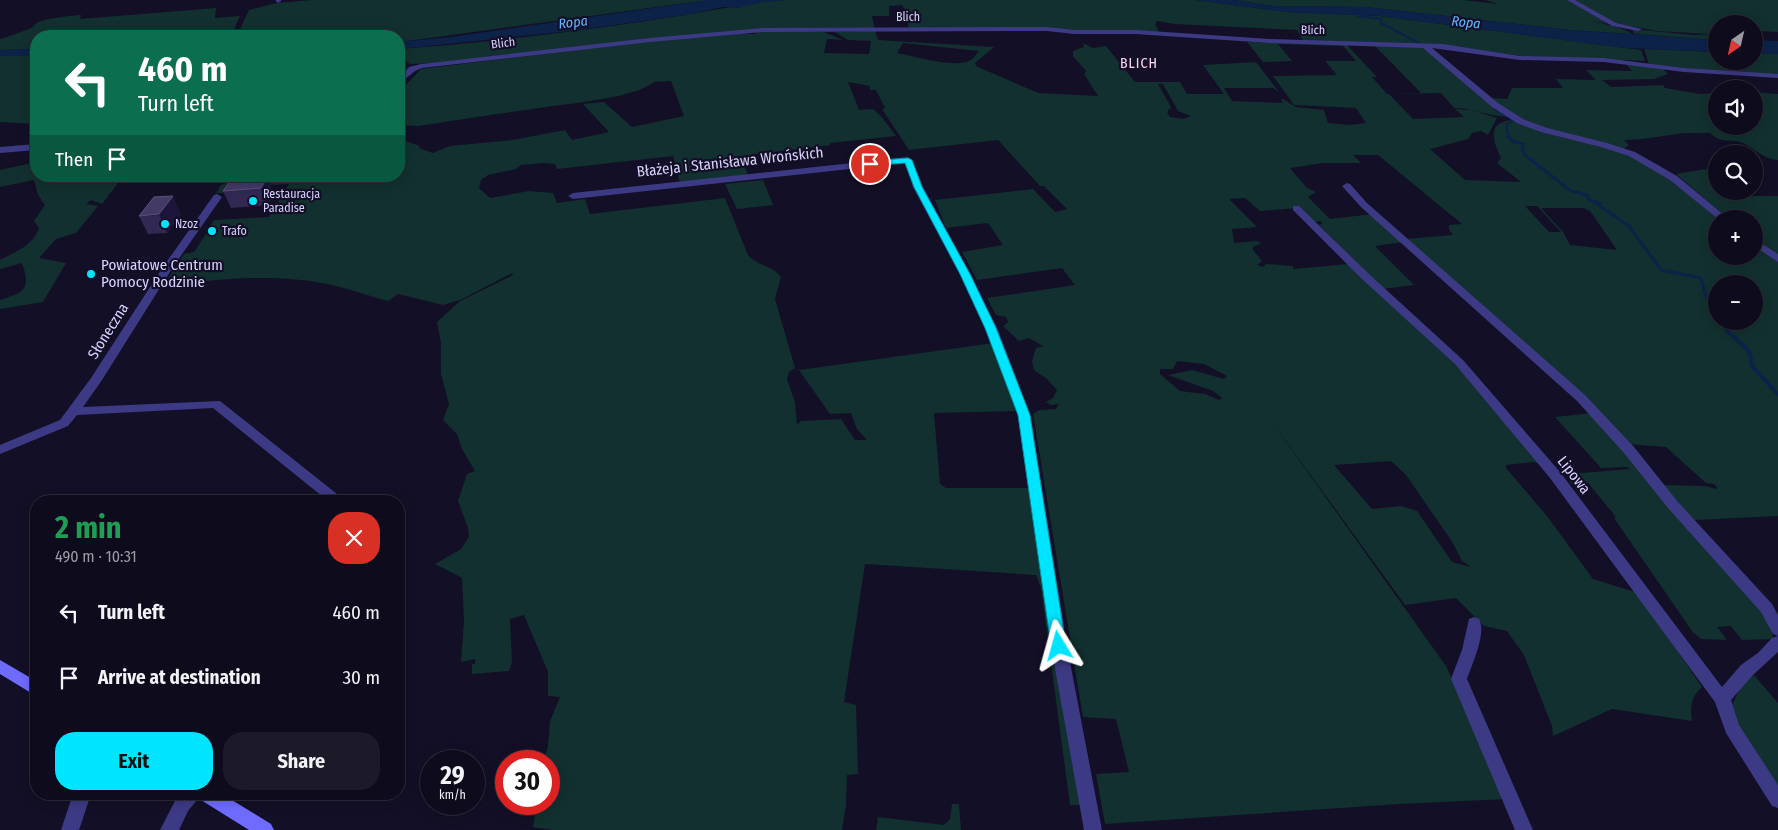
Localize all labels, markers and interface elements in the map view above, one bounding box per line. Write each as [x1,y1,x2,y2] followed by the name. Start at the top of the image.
[896,10,920,24] street label: Blich
[557,12,589,33] water label: Ropa
[1450,13,1481,32] water label: Ropa
[1708,15,1762,70] north arrow
[1708,15,1763,330] map controls
[1301,23,1325,37] street label: Blich
[490,35,516,51] street label: Blich
[138,48,227,90] text: 460 m
[55,50,120,115] icon: left
[1120,55,1158,72] district label: BLICH
[1708,80,1763,135] button: sound
[138,90,214,117] text: Turn left
[636,143,824,181] street label: Błażeja i Stanisława Wrońskich
[849,143,891,185] pin
[103,145,131,173] icon: arrive
[1708,145,1763,200] button: search
[55,148,93,171] text: Then
[856,150,884,178] icon: arrive
[263,187,320,215] place label: Restauracja Paradise
[247,195,259,207] marker: Restauracja Paradise
[1708,210,1763,265] button: +
[175,217,198,231] place label: Nzoz
[159,218,171,230] marker: Nzoz
[222,224,247,238] place label: Trafo
[206,225,218,237] marker: Trafo
[101,256,223,291] place label: Powiatowe Centrum Pomocy Rodzinie
[85,268,97,280] marker: Powiatowe Centrum Pomocy Rodzinie
[1708,275,1763,330] button: −
[84,300,132,362] street label: Słoneczna
[1554,452,1594,498] street label: Lipowa
[55,510,122,546] text: 2 min
[328,512,380,564] button: close
[55,547,137,566] text: 490 m · 10:31
[55,599,83,627] icon: left
[98,601,165,624] text: Turn left
[332,601,380,624] text: 460 m
[1032,619,1084,671] position arrow
[55,664,83,692] icon: arrive
[98,666,261,689] text: Arrive at destination
[342,666,380,689] text: 30 m
[55,732,213,790] button: Exit
[223,732,380,790] button: Share
[495,750,560,815] speed limit sign: 30
[440,761,465,791] text: 29
[439,788,466,802] text: km/h

